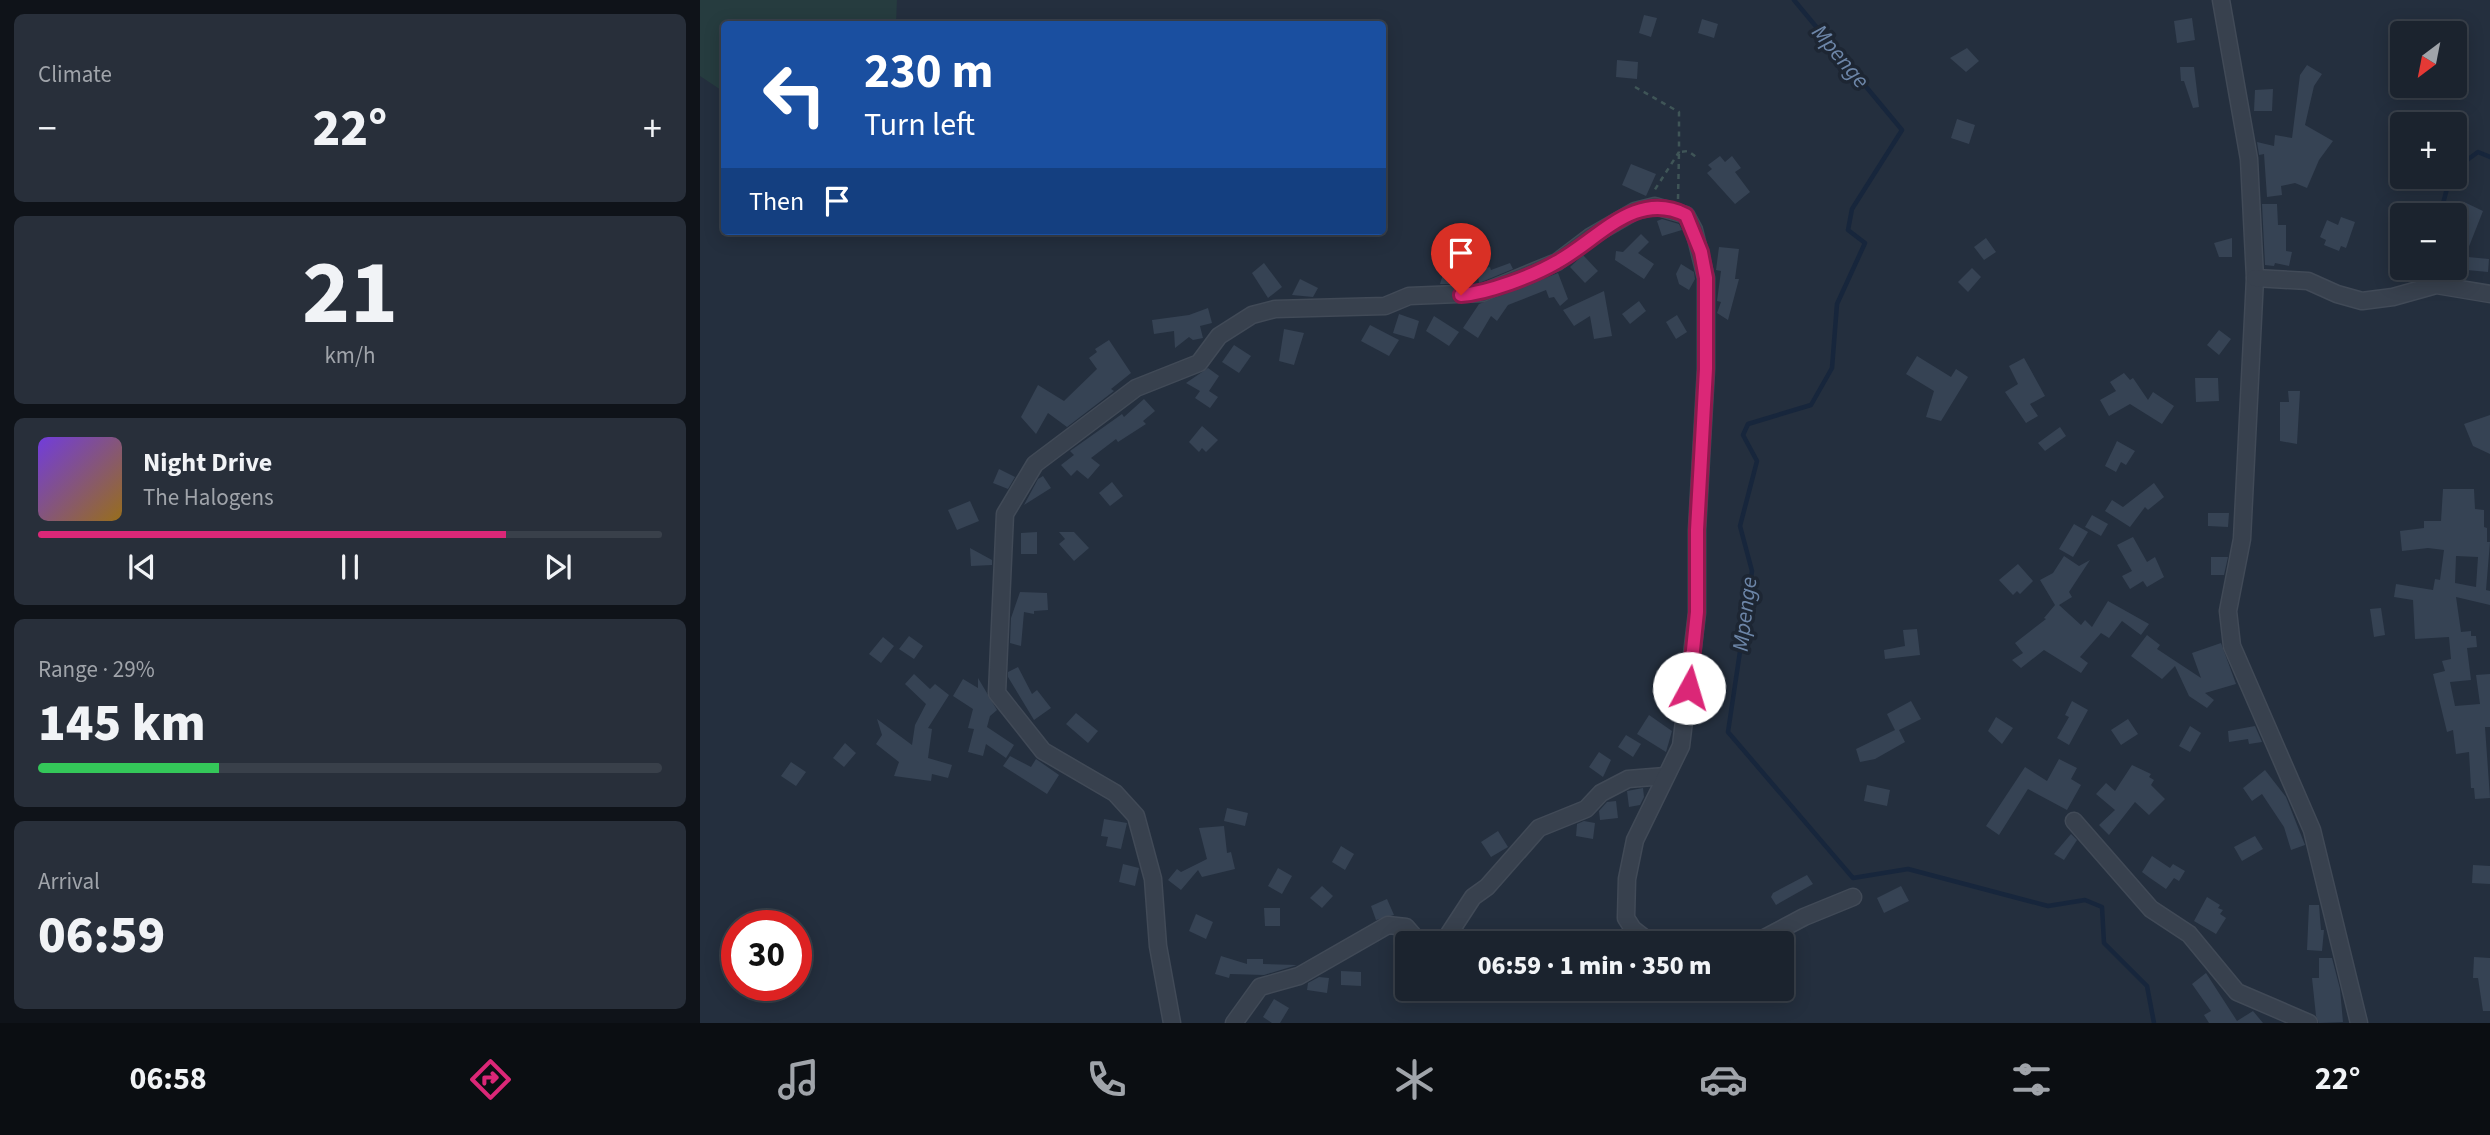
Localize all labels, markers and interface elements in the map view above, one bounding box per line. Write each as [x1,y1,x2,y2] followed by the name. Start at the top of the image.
[1804,17,1877,96] water label: Mpenge
[2390,21,2468,98] north arrow
[2390,21,2467,280] map controls
[864,37,993,107] text: 230 m
[749,49,840,140] icon: left
[38,58,112,91] text: Climate
[313,92,387,166] text: 22°
[38,102,57,156] text: −
[643,102,662,156] text: +
[864,102,975,148] text: Turn left
[2390,112,2467,189] button: +
[818,182,856,220] icon: arrive
[749,183,804,220] text: Then
[2390,203,2467,280] button: −
[1431,223,1491,295] pin
[302,229,398,358] text: 21
[1442,234,1480,272] icon: arrive
[324,339,376,372] text: km/h
[143,444,272,481] text: Night Drive
[143,481,274,514] text: The Halogens
[123,548,161,586] icon: previous
[331,548,369,586] icon: pause
[539,548,577,586] icon: next
[1724,575,1765,653] water label: Mpenge
[1652,651,1726,725] position arrow
[38,653,155,686] text: Range · 29%
[38,687,206,761] text: 145 km
[38,865,100,898] text: Arrival
[38,899,165,973] text: 06:59
[721,910,812,1001] speed limit sign: 30
[1478,947,1711,984] text: 06:59 · 1 min · 350 m
[466,1055,515,1104] icon: directions
[774,1055,823,1104] icon: music
[1082,1055,1131,1104] icon: phone
[1390,1055,1439,1104] icon: climate
[1699,1055,1748,1104] icon: car
[2007,1055,2056,1104] icon: filters
[130,1056,207,1102] text: 06:58
[2315,1056,2360,1102] text: 22°

